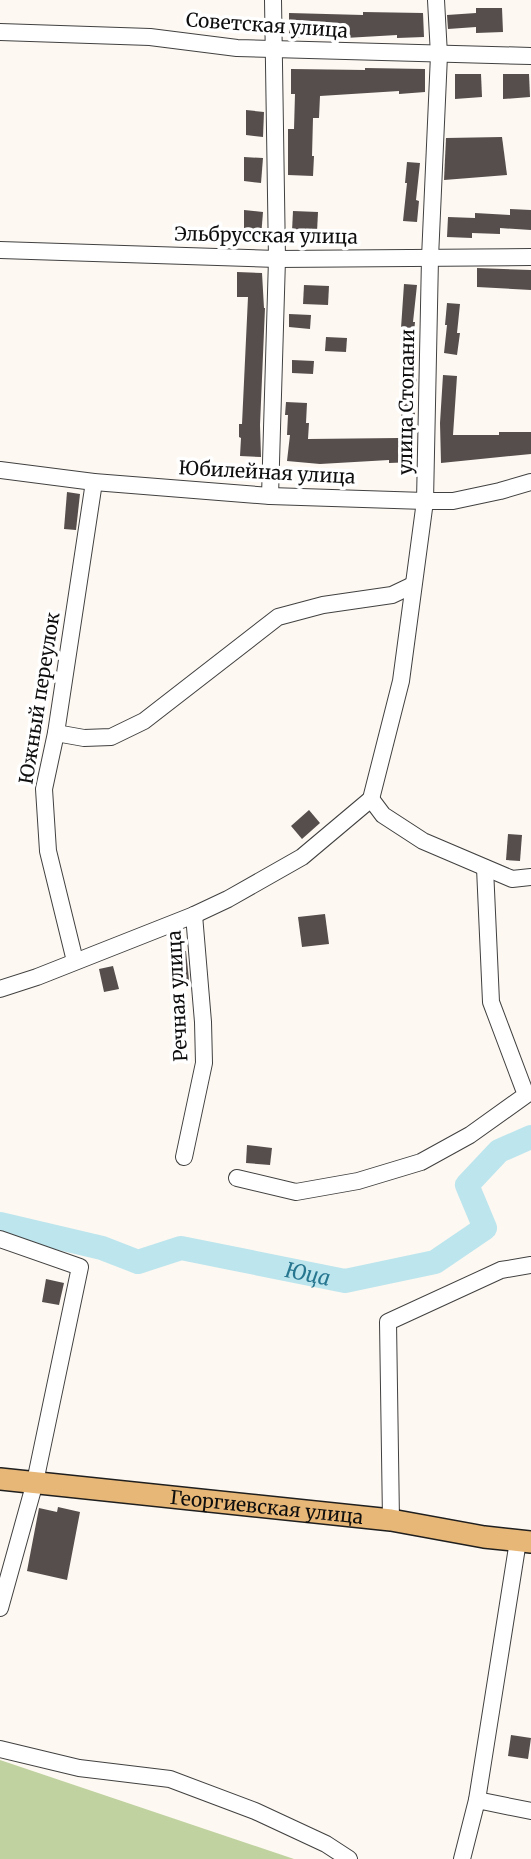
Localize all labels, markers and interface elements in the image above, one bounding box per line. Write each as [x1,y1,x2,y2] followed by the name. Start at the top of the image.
[185,7,349,43] street label: Советская улица
[174,221,358,249] street label: Эльбрусская улица
[393,329,419,475] street label: улица Стопани
[178,455,356,489] street label: Юбилейная улица
[14,610,64,786] street label: Южный переулок
[162,930,192,1062] street label: Речная улица
[283,1256,333,1291] water label: Юца
[169,1485,364,1529] street label: Георгиевская улица

